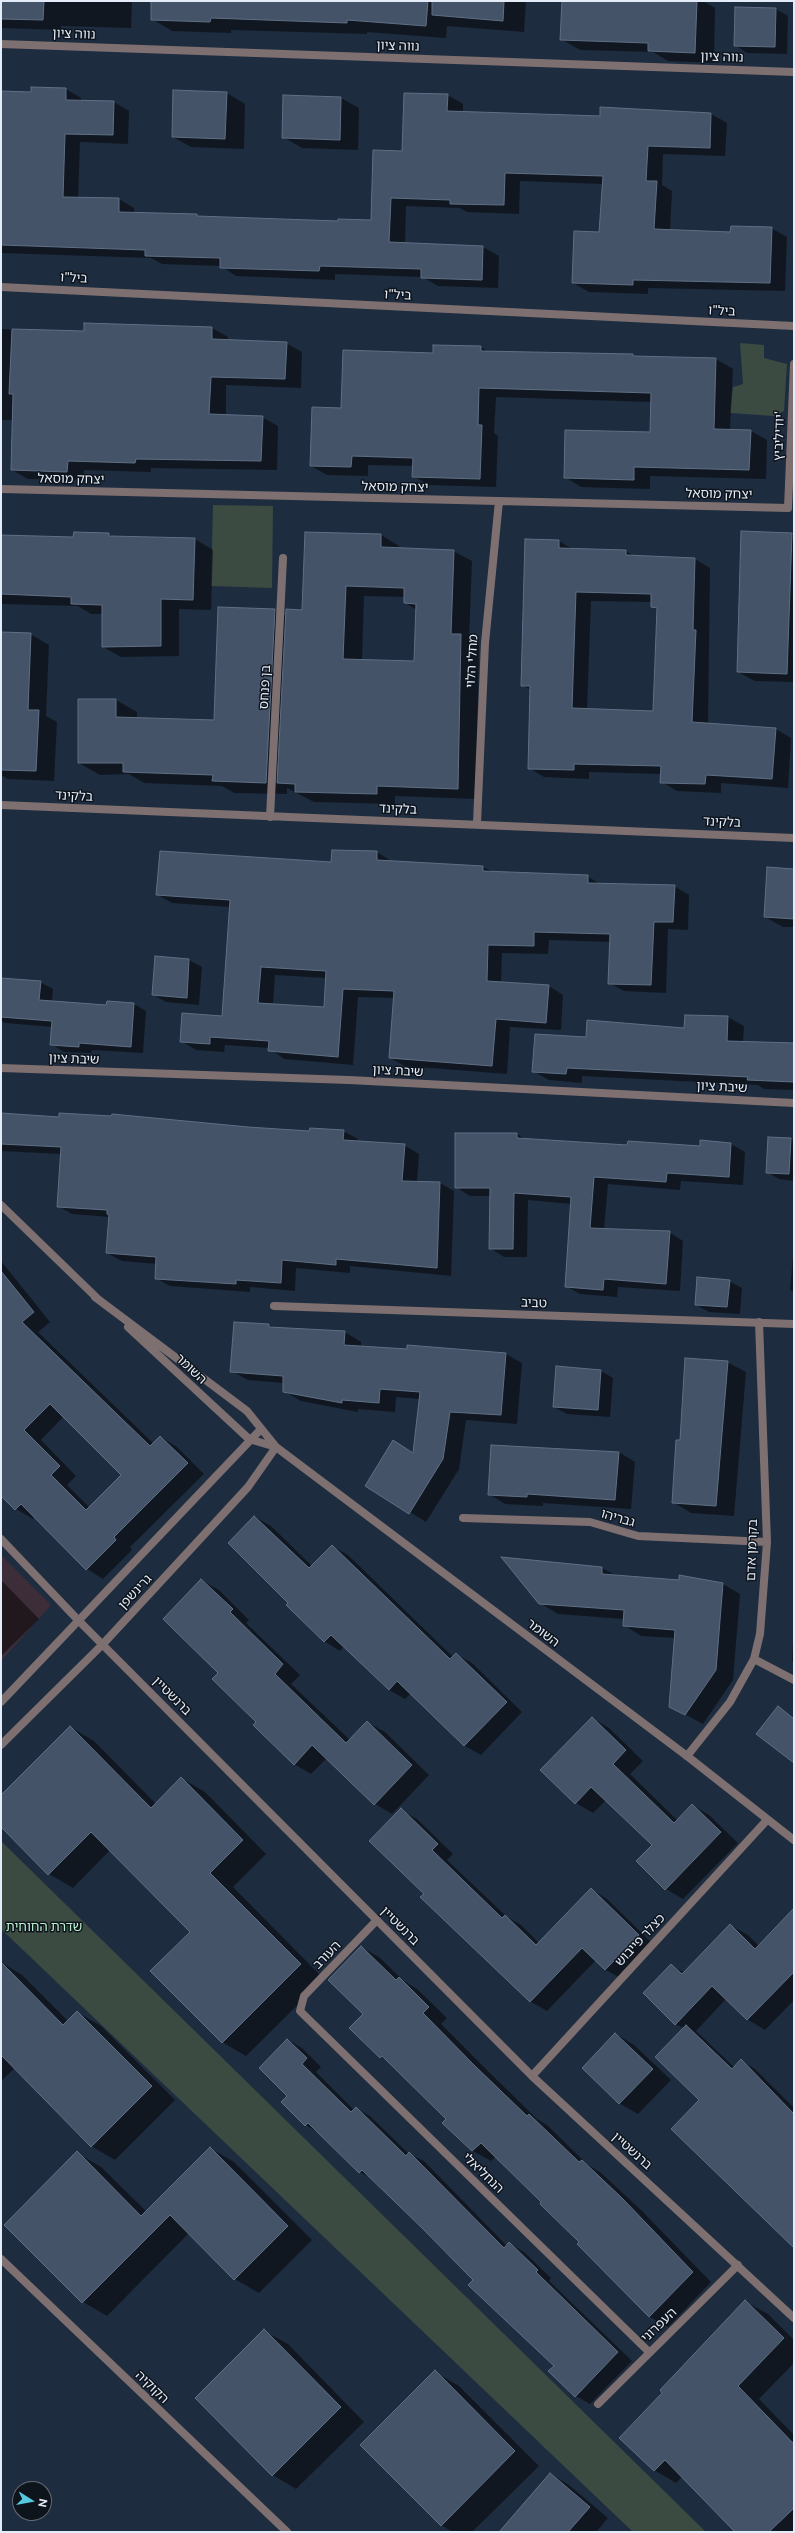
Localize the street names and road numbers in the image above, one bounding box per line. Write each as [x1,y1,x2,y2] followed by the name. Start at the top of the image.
[52,25,96,43] street label: נווה ציון
[376,37,420,55] street label: נווה ציון
[700,48,744,66] street label: נווה ציון
[60,269,88,287] street label: ביל"ו
[384,286,412,304] street label: ביל"ו
[708,302,736,320] street label: ביל"ו
[770,411,788,461] street label: יודיליביץ'
[38,471,104,487] street label: יצחק מוסאל
[362,479,428,495] street label: יצחק מוסאל
[686,486,752,502] street label: יצחק מוסאל
[463,634,481,688] street label: מחלי הלוי
[256,664,274,710] street label: בן פנחס
[55,787,93,805] street label: בלקינד
[379,801,417,817] street label: בלקינד
[703,813,741,831] street label: בלקינד
[48,1050,100,1068] street label: שיבת ציון
[372,1062,424,1080] street label: שיבת ציון
[696,1078,748,1096] street label: שיבת ציון
[521,1295,547,1311] street label: טביב
[172,1351,210,1387] street label: השומר
[599,1506,637,1530] street label: גבריהו
[743,1519,761,1581] street label: בקרמן אדם
[115,1571,155,1613] street label: גרינשפן
[524,1616,562,1650] street label: השומר
[149,1673,195,1719] street label: ברנשטיין
[377,1903,423,1949] street label: ברנשטיין
[612,1910,668,1970] street label: כצלר פייבוש
[310,1938,344,1972] street label: העורב
[609,2129,655,2173] street label: ברנשטיין
[459,2150,507,2196] street label: הנחליאלי
[638,2304,680,2346] street label: העפרוני
[132,2367,172,2407] street label: הקוקיה

